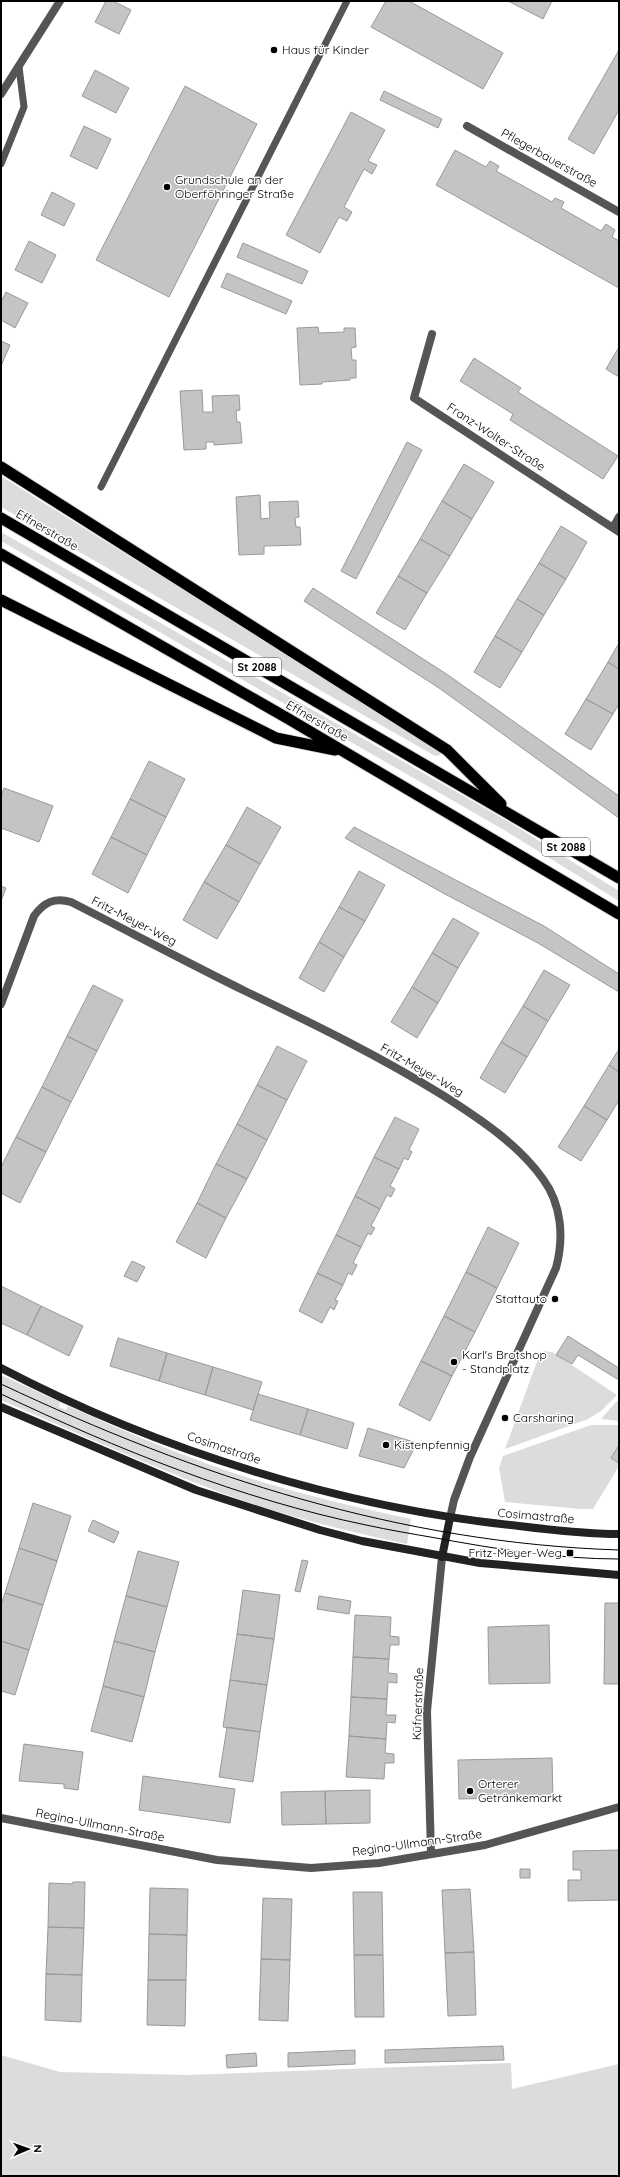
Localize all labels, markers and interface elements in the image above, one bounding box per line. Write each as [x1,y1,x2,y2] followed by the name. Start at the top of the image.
[282,42,369,57] place label: Haus für Kinder
[269,45,279,55] marker: Haus für Kinder
[498,125,600,190] street label: Pflegerbauerstraße
[175,172,294,201] place label: Grundschule an der Oberföhringer Straße
[162,182,172,192] marker: Grundschule an der Oberföhringer Straße
[444,399,548,474] street label: Franz-Wolter-Straße
[13,506,81,553] street label: Effnerstraße
[233,658,281,676] road number: St 2088
[283,697,351,744] street label: Effnerstraße
[542,838,590,856] road number: St 2088
[89,893,179,948] street label: Fritz-Meyer-Weg
[378,1040,466,1099] street label: Fritz-Meyer-Weg
[496,1291,547,1306] place label: Stattauto
[550,1294,560,1304] marker: Stattauto
[462,1347,547,1376] place label: Karl's Brotshop - Standplatz
[449,1357,459,1367] marker: Karl's Brotshop - Standplatz
[513,1410,574,1425] place label: Carsharing
[500,1413,510,1423] marker: Carsharing
[185,1428,263,1467] street label: Cosimastraße
[394,1437,470,1452] place label: Kistenpfennig
[381,1440,391,1450] marker: Kistenpfennig
[497,1505,575,1526] street label: Cosimastraße
[469,1545,562,1560] place label: Fritz-Meyer-Weg
[565,1548,575,1558] marker: Fritz-Meyer-Weg
[409,1667,426,1741] street label: Küfnerstraße
[478,1776,562,1805] place label: Orterer Getränkemarkt
[465,1786,475,1796] marker: Orterer Getränkemarkt
[34,1805,166,1844] street label: Regina-Ullmann-Straße
[351,1826,483,1859] street label: Regina-Ullmann-Straße
[8,2129,48,2169] north arrow
[31,2144,45,2153] text: N

